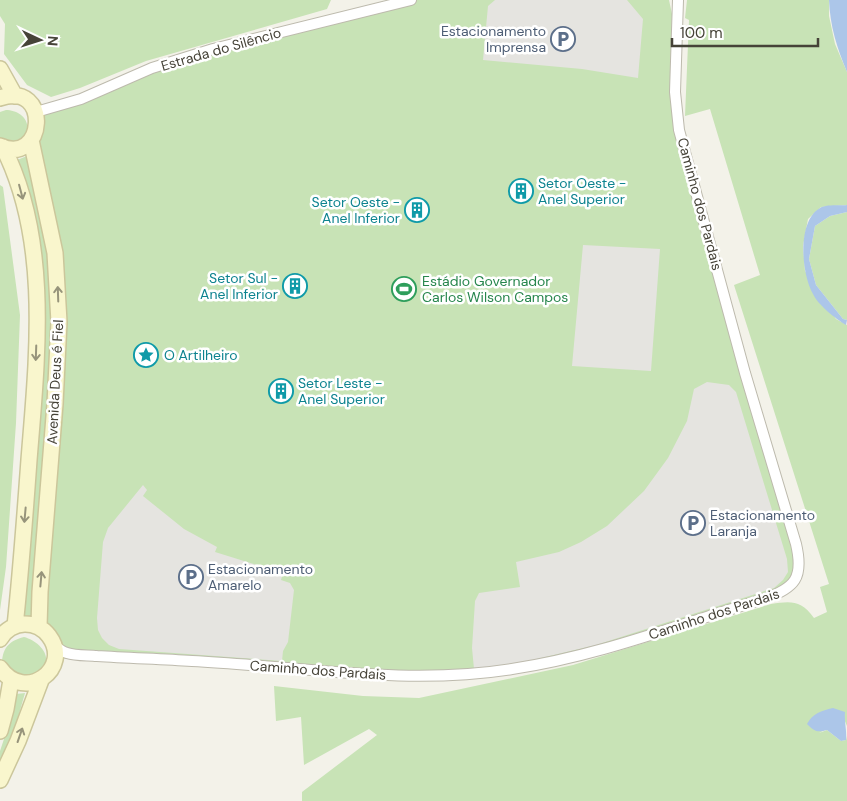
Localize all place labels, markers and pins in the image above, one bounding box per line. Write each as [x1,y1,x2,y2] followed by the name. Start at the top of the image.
[441,22,546,56] place label: Estacionamento Imprensa
[550,26,576,52] parking icon: Estacionamento Imprensa
[538,174,626,208] place label: Setor Oeste - Anel Superior
[508,178,534,204] building icon: Setor Oeste - Anel Superior
[312,193,400,227] place label: Setor Oeste - Anel Inferior
[404,197,430,223] building icon: Setor Oeste - Anel Inferior
[200,269,278,303] place label: Setor Sul - Anel Inferior
[422,272,568,306] place label: Estádio Governador Carlos Wilson Campos
[282,273,308,299] building icon: Setor Sul - Anel Inferior
[391,276,417,302] sports icon: Estádio Governador Carlos Wilson Campos
[133,342,159,368] place icon: O Artilheiro
[164,346,238,364] place label: O Artilheiro
[298,374,385,408] place label: Setor Leste - Anel Superior
[268,378,294,404] building icon: Setor Leste - Anel Superior
[710,506,815,540] place label: Estacionamento Laranja
[680,510,706,536] parking icon: Estacionamento Laranja
[208,560,313,594] place label: Estacionamento Amarelo
[178,564,204,590] parking icon: Estacionamento Amarelo

